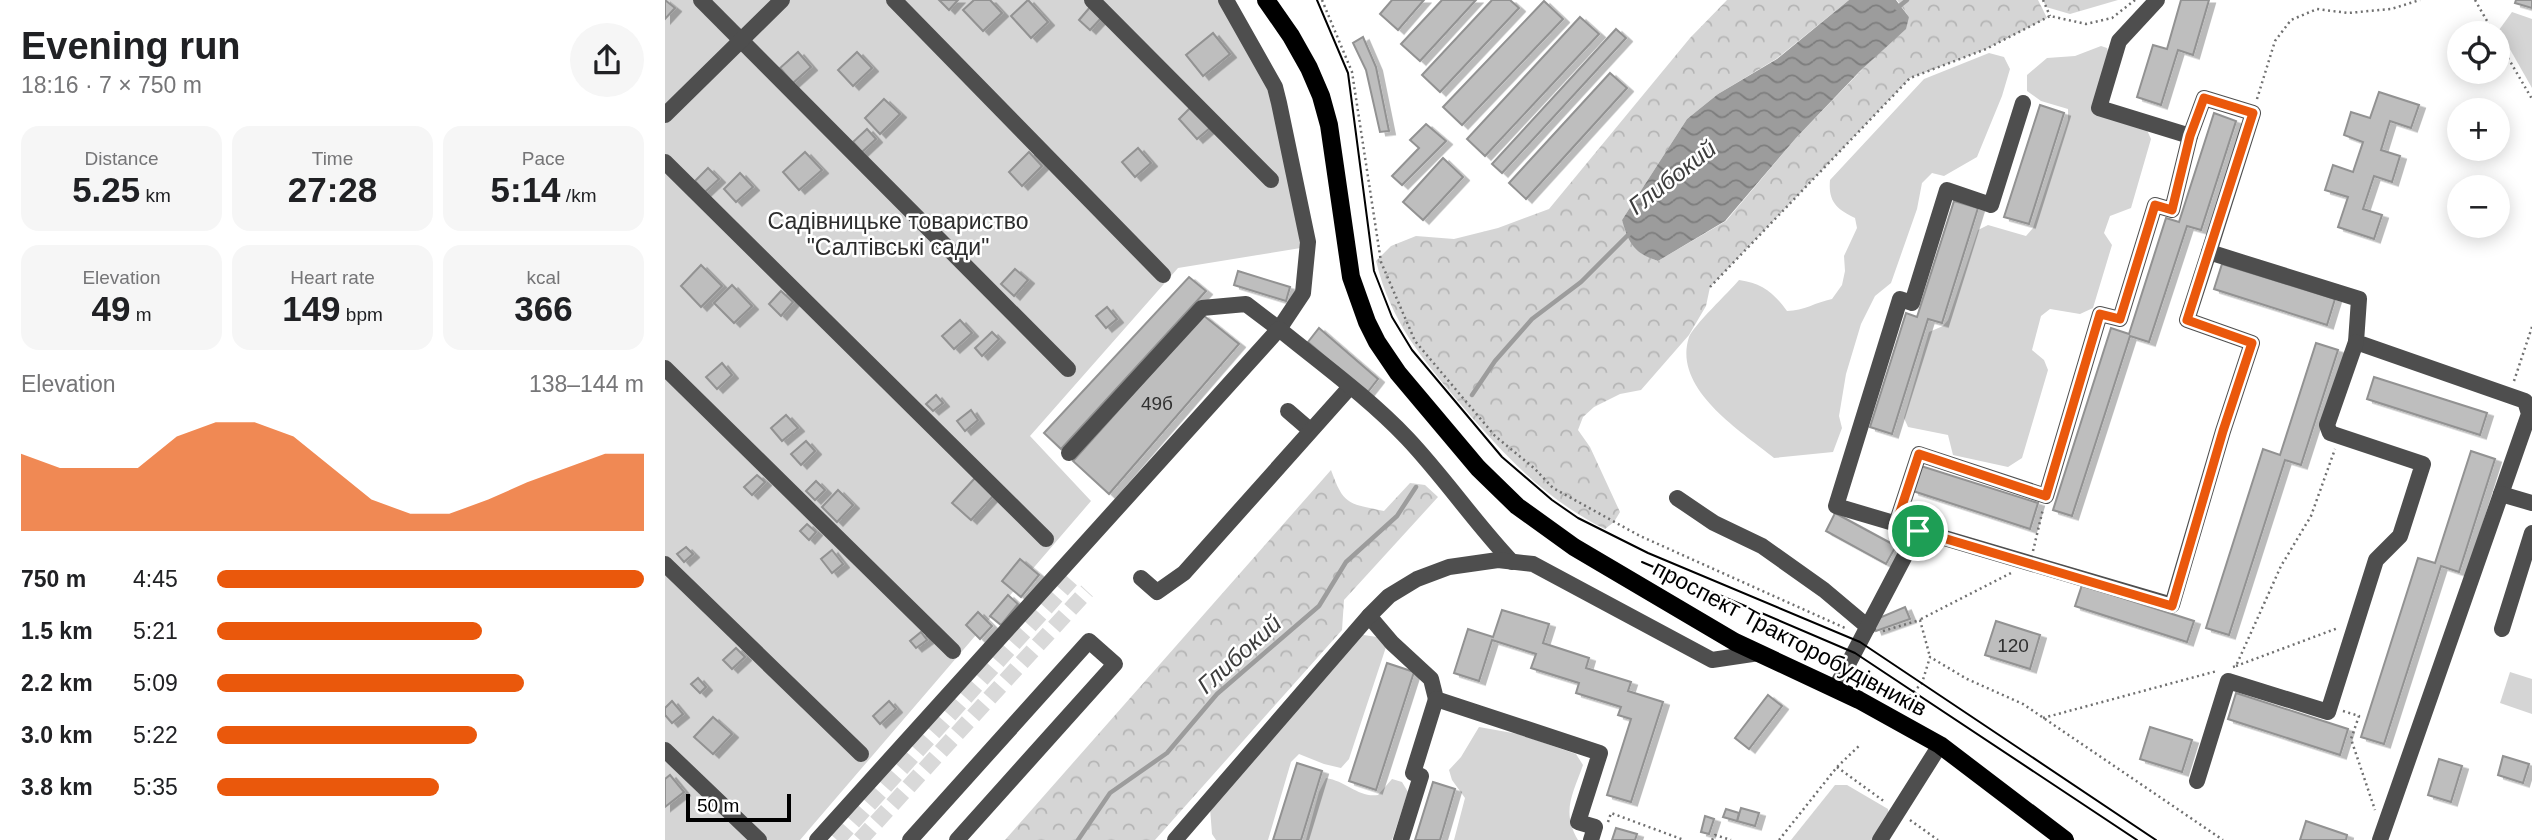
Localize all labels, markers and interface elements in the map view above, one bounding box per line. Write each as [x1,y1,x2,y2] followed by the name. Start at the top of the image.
[2447,21,2510,238] map controls
[2447,21,2510,84] button: locate
[570,23,644,97] button: share
[21,25,241,67] text: Evening run
[21,72,202,98] text: 18:16 · 7 × 750 m
[2447,98,2510,161] button: +
[1623,134,1721,220] water label: Глибокий
[85,148,158,169] text: Distance
[312,148,353,169] text: Time
[522,148,565,169] text: Pace
[72,170,140,209] text: 5.25
[288,170,377,209] text: 27:28
[491,170,561,209] text: 5:14
[2447,175,2510,238] button: −
[140,185,171,206] text: km
[561,185,596,206] text: /km
[768,208,1028,260] park label: Садівницьке товариство "Салтівські сади"
[82,267,161,288] text: Elevation
[290,267,375,288] text: Heart rate
[527,267,560,288] text: kcal
[91,289,130,328] text: 49
[282,289,341,328] text: 149
[514,289,573,328] text: 366
[130,304,152,325] text: m
[341,304,383,325] text: bpm
[21,371,116,397] text: Elevation
[529,371,644,397] text: 138–144 m
[1141,393,1173,414] house number: 49б
[1888,501,1948,561] pin
[1899,512,1937,550] icon: arrive
[1649,555,1931,721] street label: проспект Тракторобудівників
[21,566,86,592] text: 750 m
[133,566,178,592] text: 4:45
[1191,609,1287,699] water label: Глибокий
[21,618,93,644] text: 1.5 km
[133,618,178,644] text: 5:21
[1997,635,2029,656] house number: 120
[21,670,93,696] text: 2.2 km
[133,670,178,696] text: 5:09
[21,722,93,748] text: 3.0 km
[133,722,178,748] text: 5:22
[21,774,93,800] text: 3.8 km
[133,774,178,800] text: 5:35
[686,791,791,823] scale bar
[697,795,739,816] text: 50 m

